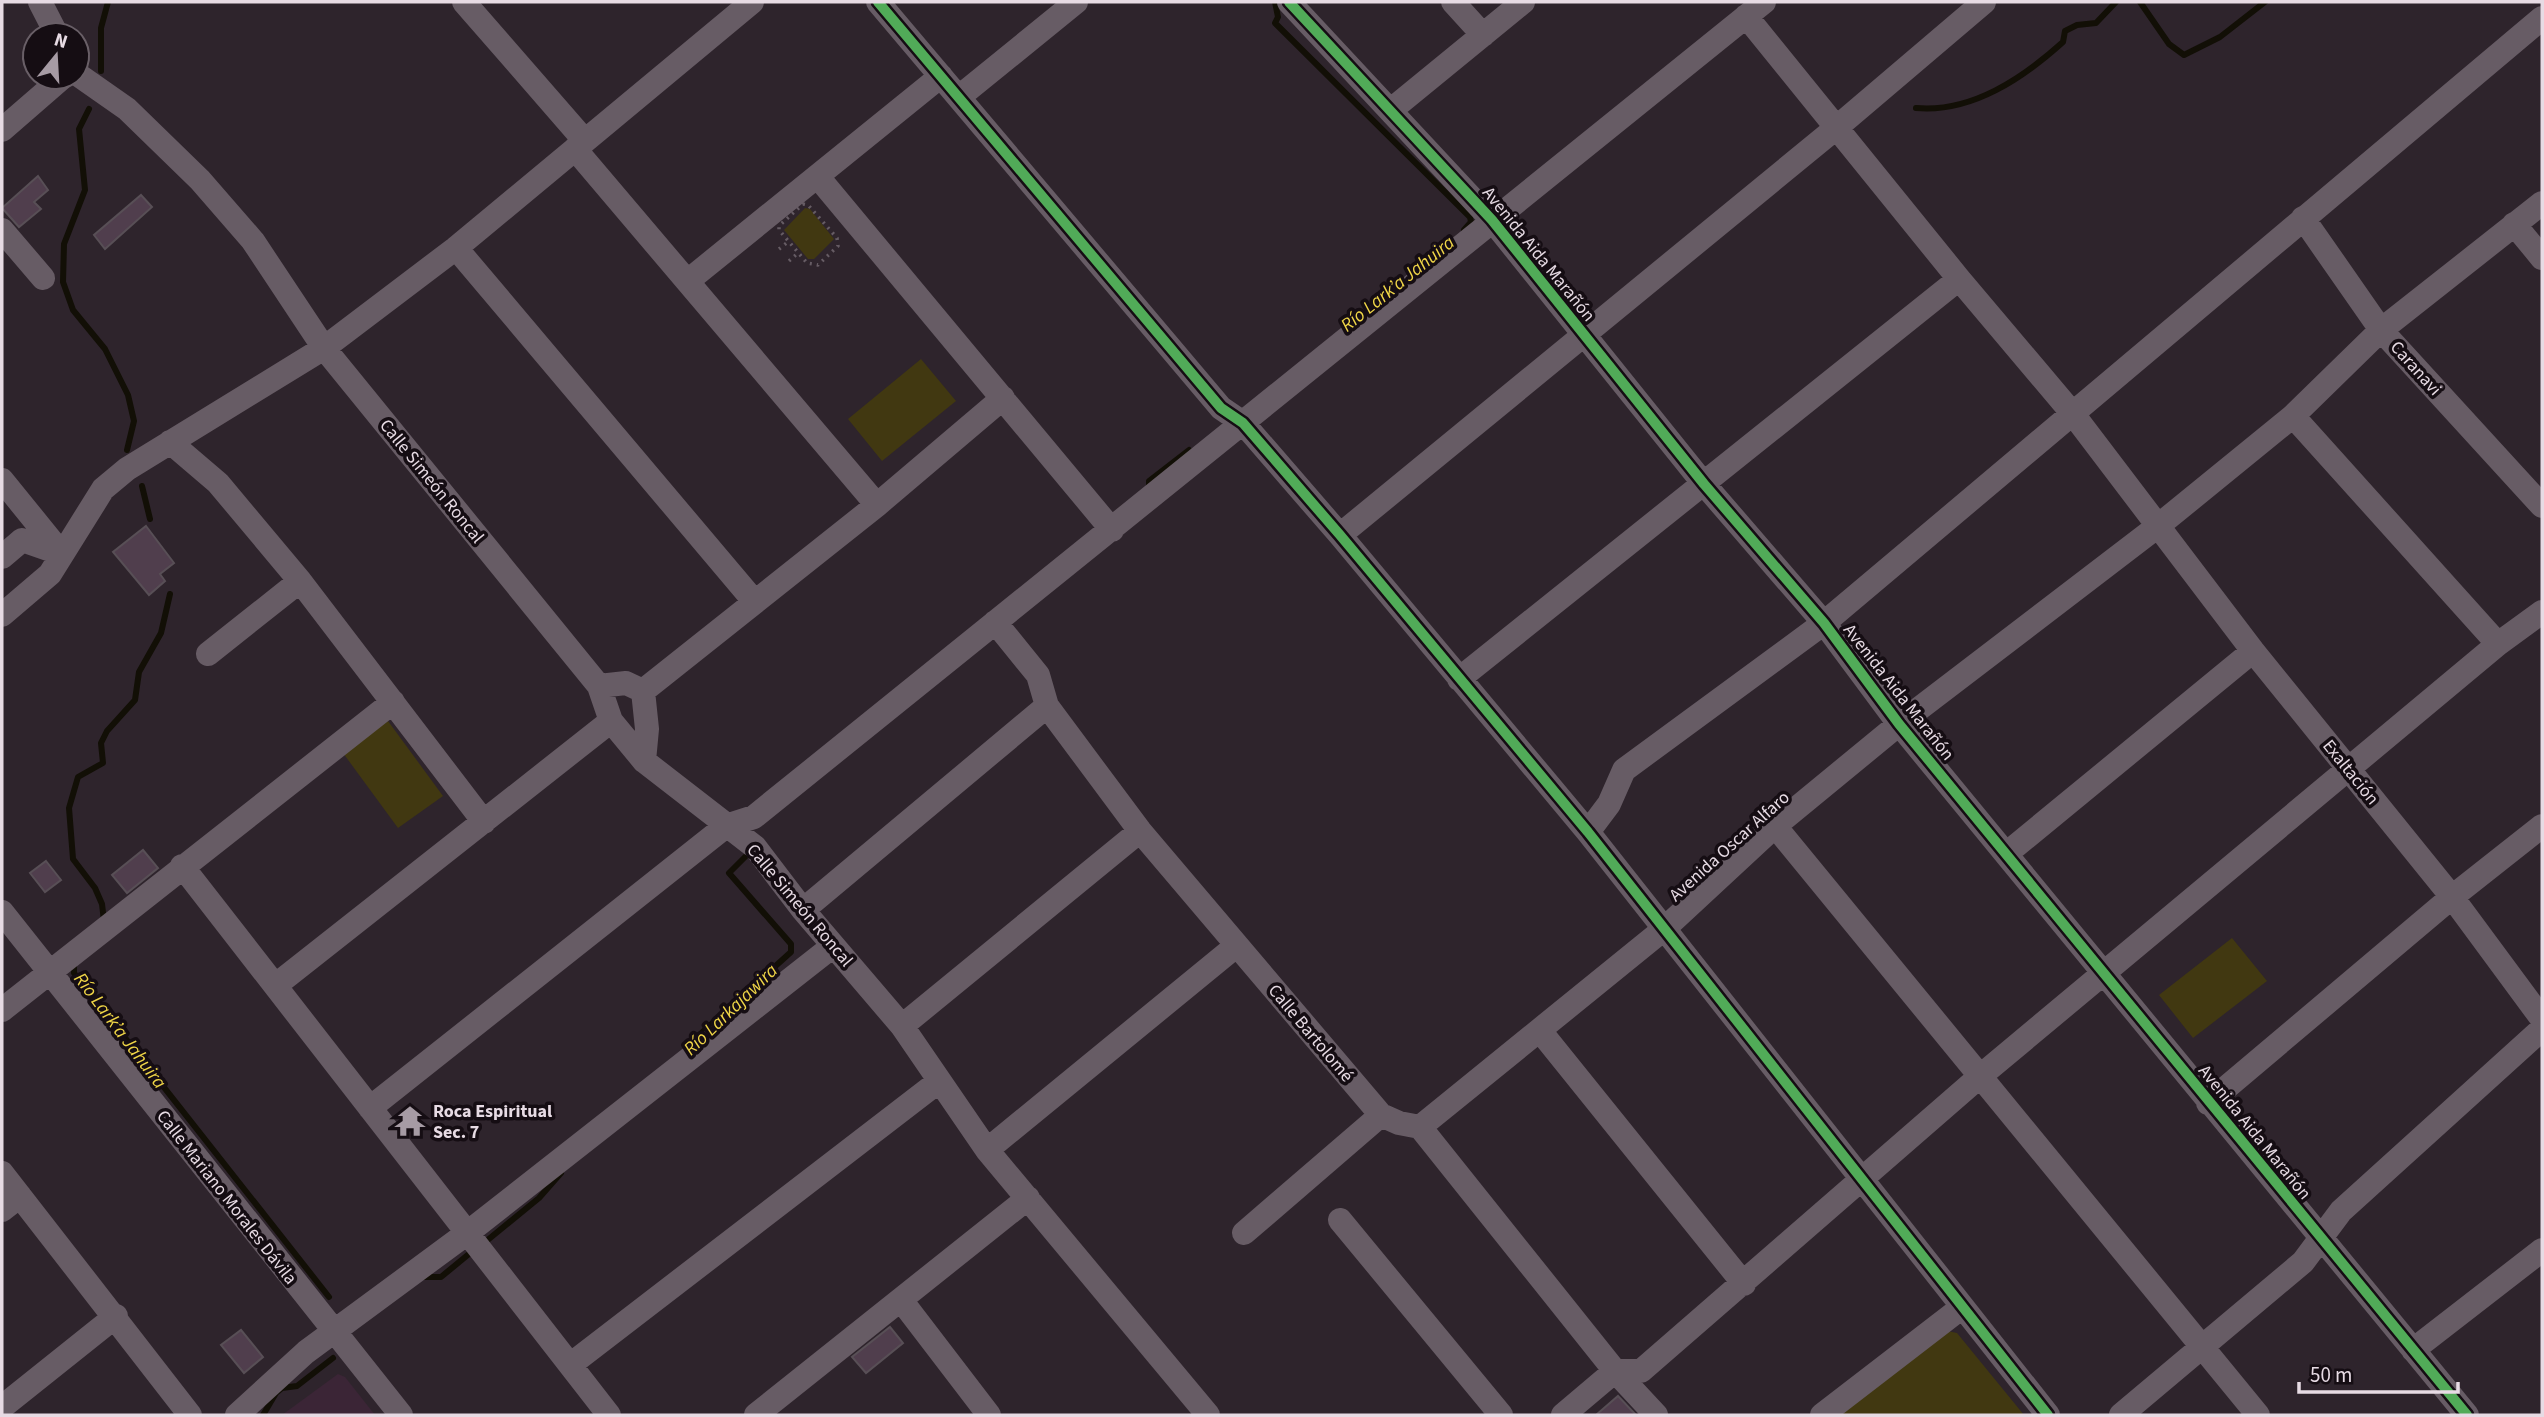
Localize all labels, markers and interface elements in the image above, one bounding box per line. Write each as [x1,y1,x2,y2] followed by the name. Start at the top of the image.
[21,21,91,91] north arrow
[51,26,71,56] text: N
[1476,181,1601,327] street label: Avenida Aida Marañón
[1335,230,1461,339] water label: Río Lark’a Jahuira
[2384,335,2447,401] street label: Caranavi
[374,414,490,549] street label: Calle Simeón Roncal
[1837,619,1960,766] street label: Avenida Aida Marañón
[2317,734,2385,810] street label: Exaltación
[1664,785,1795,907] street label: Avenida Oscar Alfaro
[741,838,859,972] street label: Calle Simeón Roncal
[678,958,784,1062] water label: Río Larkajawira
[67,967,173,1095] water label: Río Lark’a Jahuira
[1262,979,1359,1088] street label: Calle Bartolomé
[2192,1059,2317,1205] street label: Avenida Aida Marañón
[433,1099,552,1145] place label: Roca Espiritual Sec. 7
[393,1104,427,1138] temple icon: Roca Espiritual Sec. 7
[151,1105,303,1290] street label: Calle Mariano Morales Dávila
[2299,1350,2458,1394] scale bar
[2310,1360,2352,1390] text: 50 m

